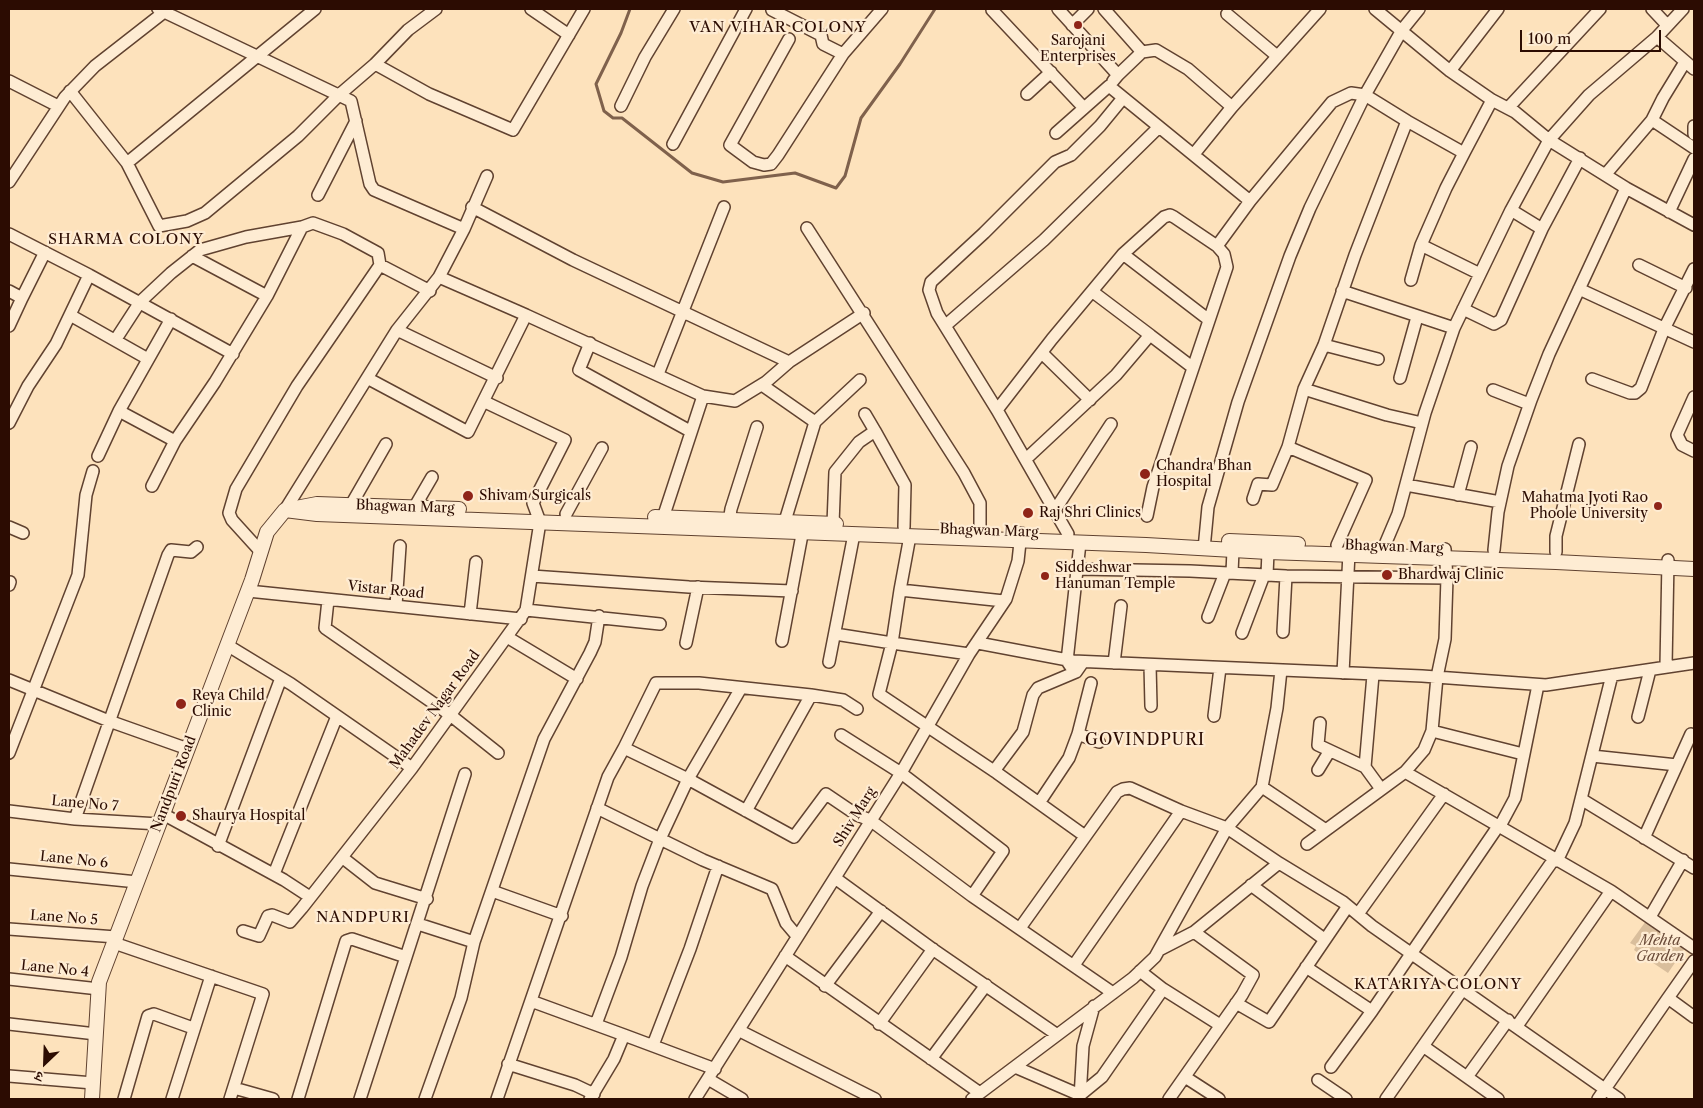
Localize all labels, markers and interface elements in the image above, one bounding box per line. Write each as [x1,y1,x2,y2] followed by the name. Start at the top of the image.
[687,19,869,37] district label: VAN VIHAR COLONY
[1072,19,1084,31] marker: Sarojani Enterprises
[1523,20,1664,52] scale bar
[1528,29,1571,48] text: 100 m
[1040,33,1116,65] place label: Sarojani Enterprises
[46,231,206,249] district label: SHARMA COLONY
[1156,458,1252,491] place label: Chandra Bhan Hospital
[1138,467,1152,481] marker: Chandra Bhan Hospital
[479,488,591,504] place label: Shivam Surgicals
[461,489,475,503] marker: Shivam Surgicals
[1521,490,1648,522] place label: Mahatma Jyoti Rao Phoole University
[355,497,455,517] street label: Bhagwan Marg
[1652,500,1664,512] marker: Mahatma Jyoti Rao Phoole University
[1039,505,1141,521] place label: Raj Shri Clinics
[1021,506,1035,520] marker: Raj Shri Clinics
[939,521,1039,541] street label: Bhagwan Marg
[1344,537,1444,557] street label: Bhagwan Marg
[1055,560,1175,592] place label: Siddeshwar Hanuman Temple
[1398,567,1504,583] place label: Bhardwaj Clinic
[1380,568,1394,582] marker: Bhardwaj Clinic
[1039,570,1051,582] marker: Siddeshwar Hanuman Temple
[347,578,425,602] street label: Vistar Road
[386,647,484,773] street label: Mahadev Nagar Road
[192,688,265,720] place label: Reya Child Clinic
[174,697,188,711] marker: Reya Child Clinic
[1084,730,1206,750] district label: GOVINDPURI
[148,734,200,834] street label: Nandpuri Road
[830,784,880,850] street label: Shiv Marg
[51,793,119,815] street label: Lane No 7
[192,808,305,824] place label: Shaurya Hospital
[174,809,188,823] marker: Shaurya Hospital
[39,848,109,872] street label: Lane No 6
[29,907,99,929] street label: Lane No 5
[315,909,411,927] district label: NANDPURI
[1636,933,1684,966] park label: Mehta Garden
[20,957,90,981] street label: Lane No 4
[1352,976,1524,994] district label: KATARIYA COLONY
[20,1038,70,1088] north arrow
[32,1067,46,1086] text: उ

